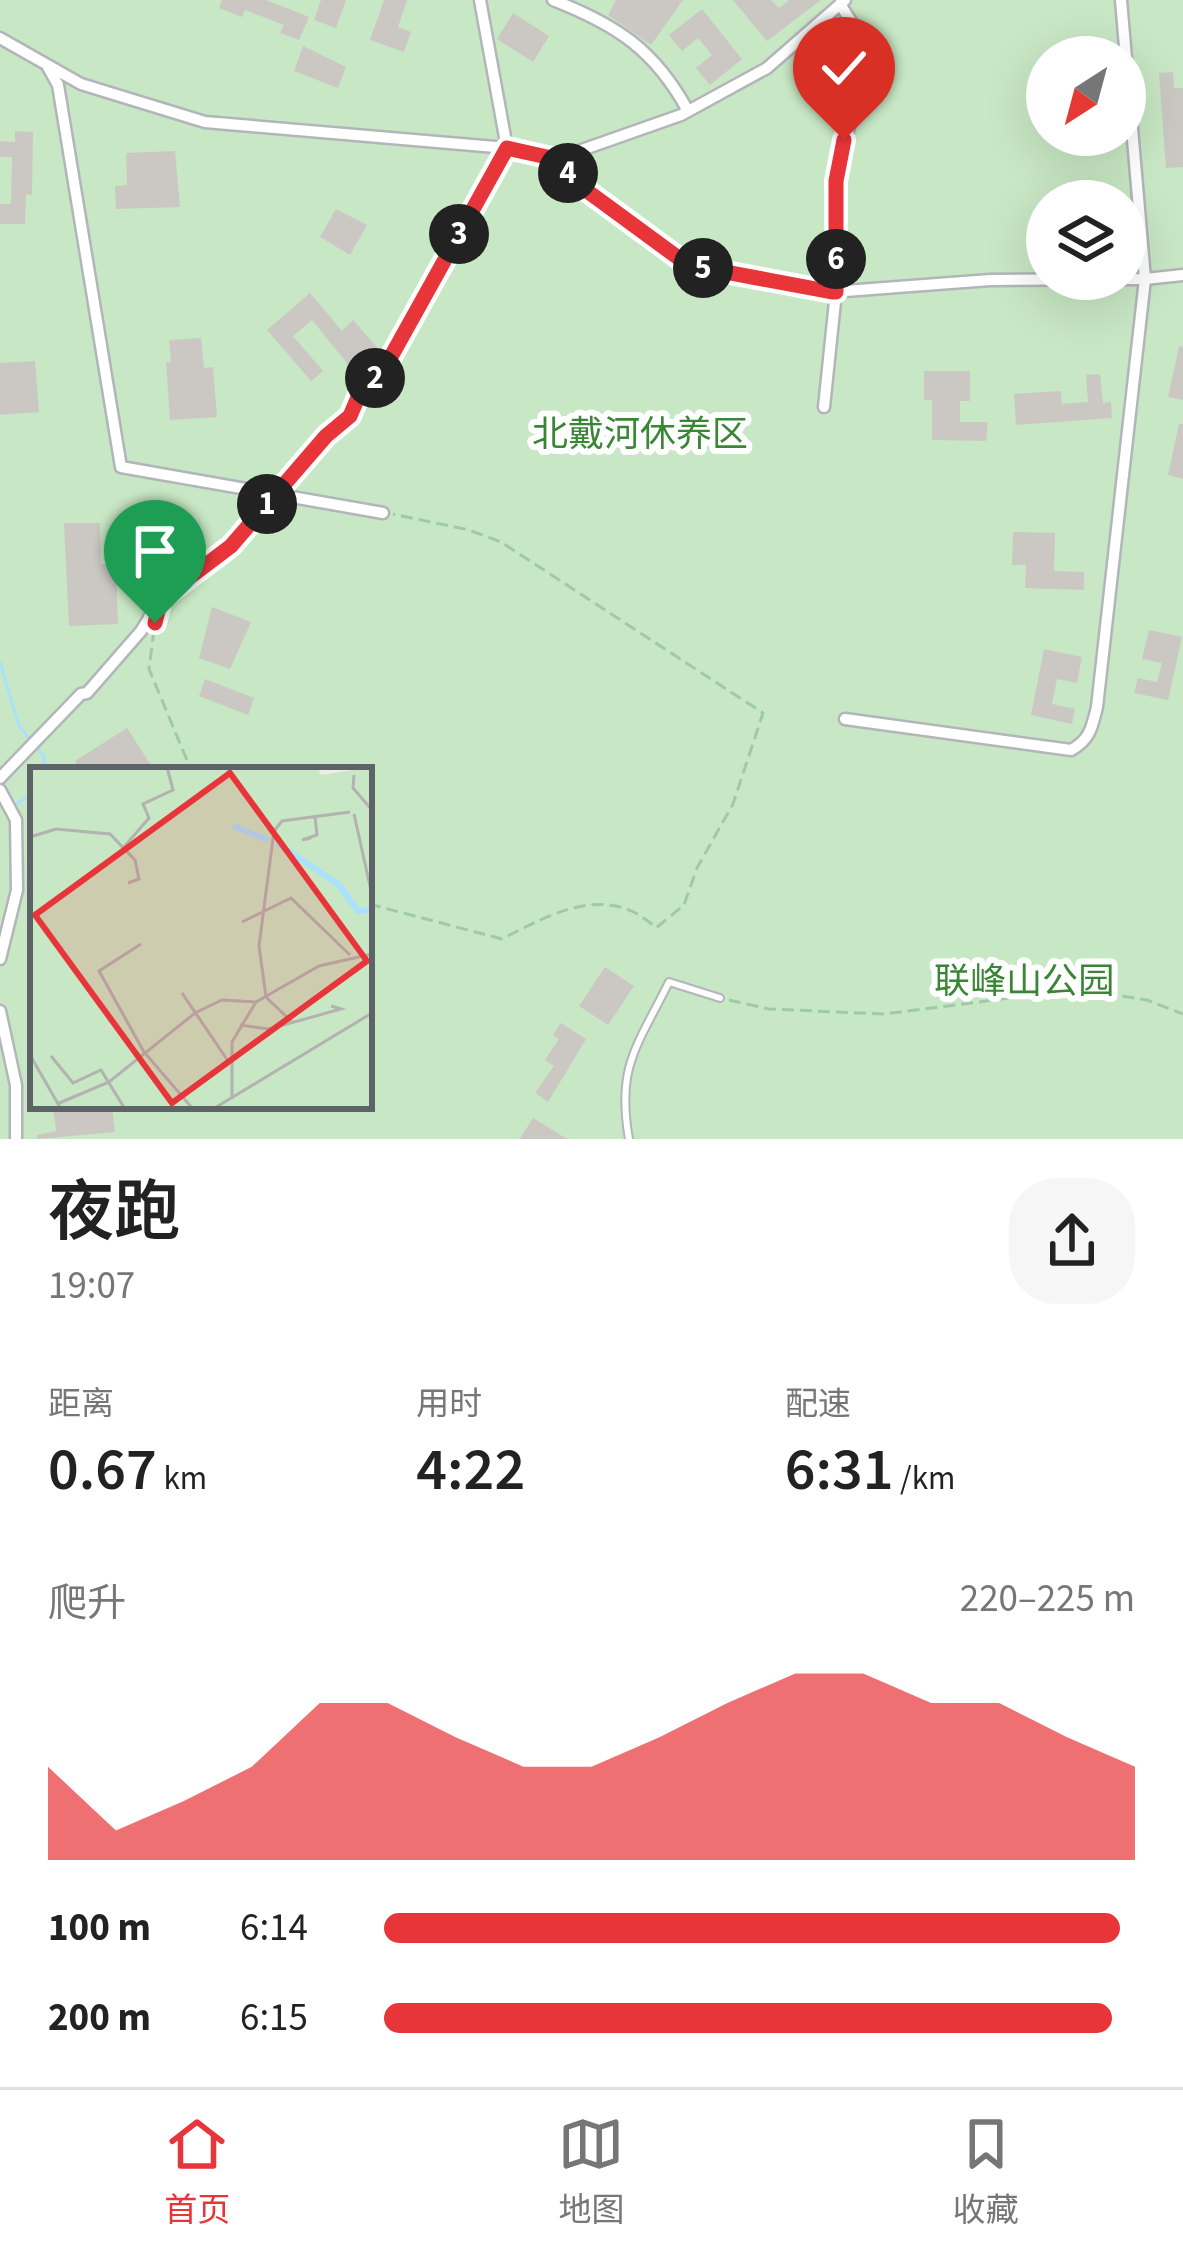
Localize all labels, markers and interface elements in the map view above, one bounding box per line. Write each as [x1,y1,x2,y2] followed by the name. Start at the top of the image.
[793,17,895,140] pin
[811,35,877,101] icon: check
[1026,36,1146,156] north arrow
[1026,36,1146,300] map controls
[538,143,598,203] pin: 4
[559,149,577,196] text: 4
[1026,180,1146,300] button: layers
[429,204,489,264] pin: 3
[450,210,468,257] text: 3
[806,229,866,289] pin: 6
[827,235,845,282] text: 6
[673,238,733,298] pin: 5
[694,244,712,291] text: 5
[345,348,405,408] pin: 2
[366,354,384,401] text: 2
[532,409,748,460] park label: 北戴河休养区
[237,474,297,534] pin: 1
[258,480,276,527] text: 1
[104,500,206,623] pin
[122,518,188,584] icon: arrive
[30,767,372,1109] inset map
[934,956,1114,1007] park label: 联峰山公园
[48,1166,180,1260] text: 夜跑
[1009,1178,1135,1304] button: share
[48,1258,135,1314] text: 19:07
[48,1381,114,1428] text: 距离
[416,1381,482,1428] text: 用时
[785,1381,851,1428] text: 配速
[48,1428,157,1513] text: 0.67
[416,1428,525,1513] text: 4:22
[785,1428,894,1513] text: 6:31
[157,1455,207,1502] text: km
[894,1455,955,1502] text: /km
[960,1571,1135,1627] text: 220–225 m
[48,1576,126,1632] text: 爬升
[48,1900,151,1956] text: 100 m
[240,1900,308,1956] text: 6:14
[48,1990,151,2046] text: 200 m
[240,1990,308,2046] text: 6:15
[164,2111,230,2234] tab: 首页
[558,2111,624,2234] tab: 地图
[953,2111,1019,2234] tab: 收藏

